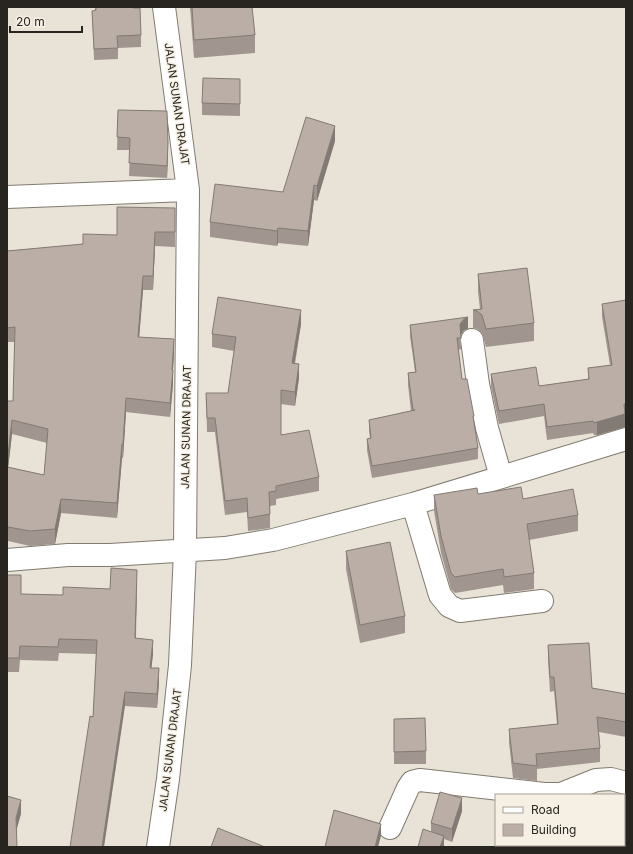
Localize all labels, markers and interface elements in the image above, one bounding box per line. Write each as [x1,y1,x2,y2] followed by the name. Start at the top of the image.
[10,8,82,34] scale bar
[16,14,45,29] text: 20 m
[161,42,193,166] street label: JALAN SUNAN DRAJAT
[178,365,194,489] street label: JALAN SUNAN DRAJAT
[156,688,184,812] street label: JALAN SUNAN DRAJAT
[495,794,625,846] legend
[531,802,560,817] text: Road
[531,822,576,837] text: Building

